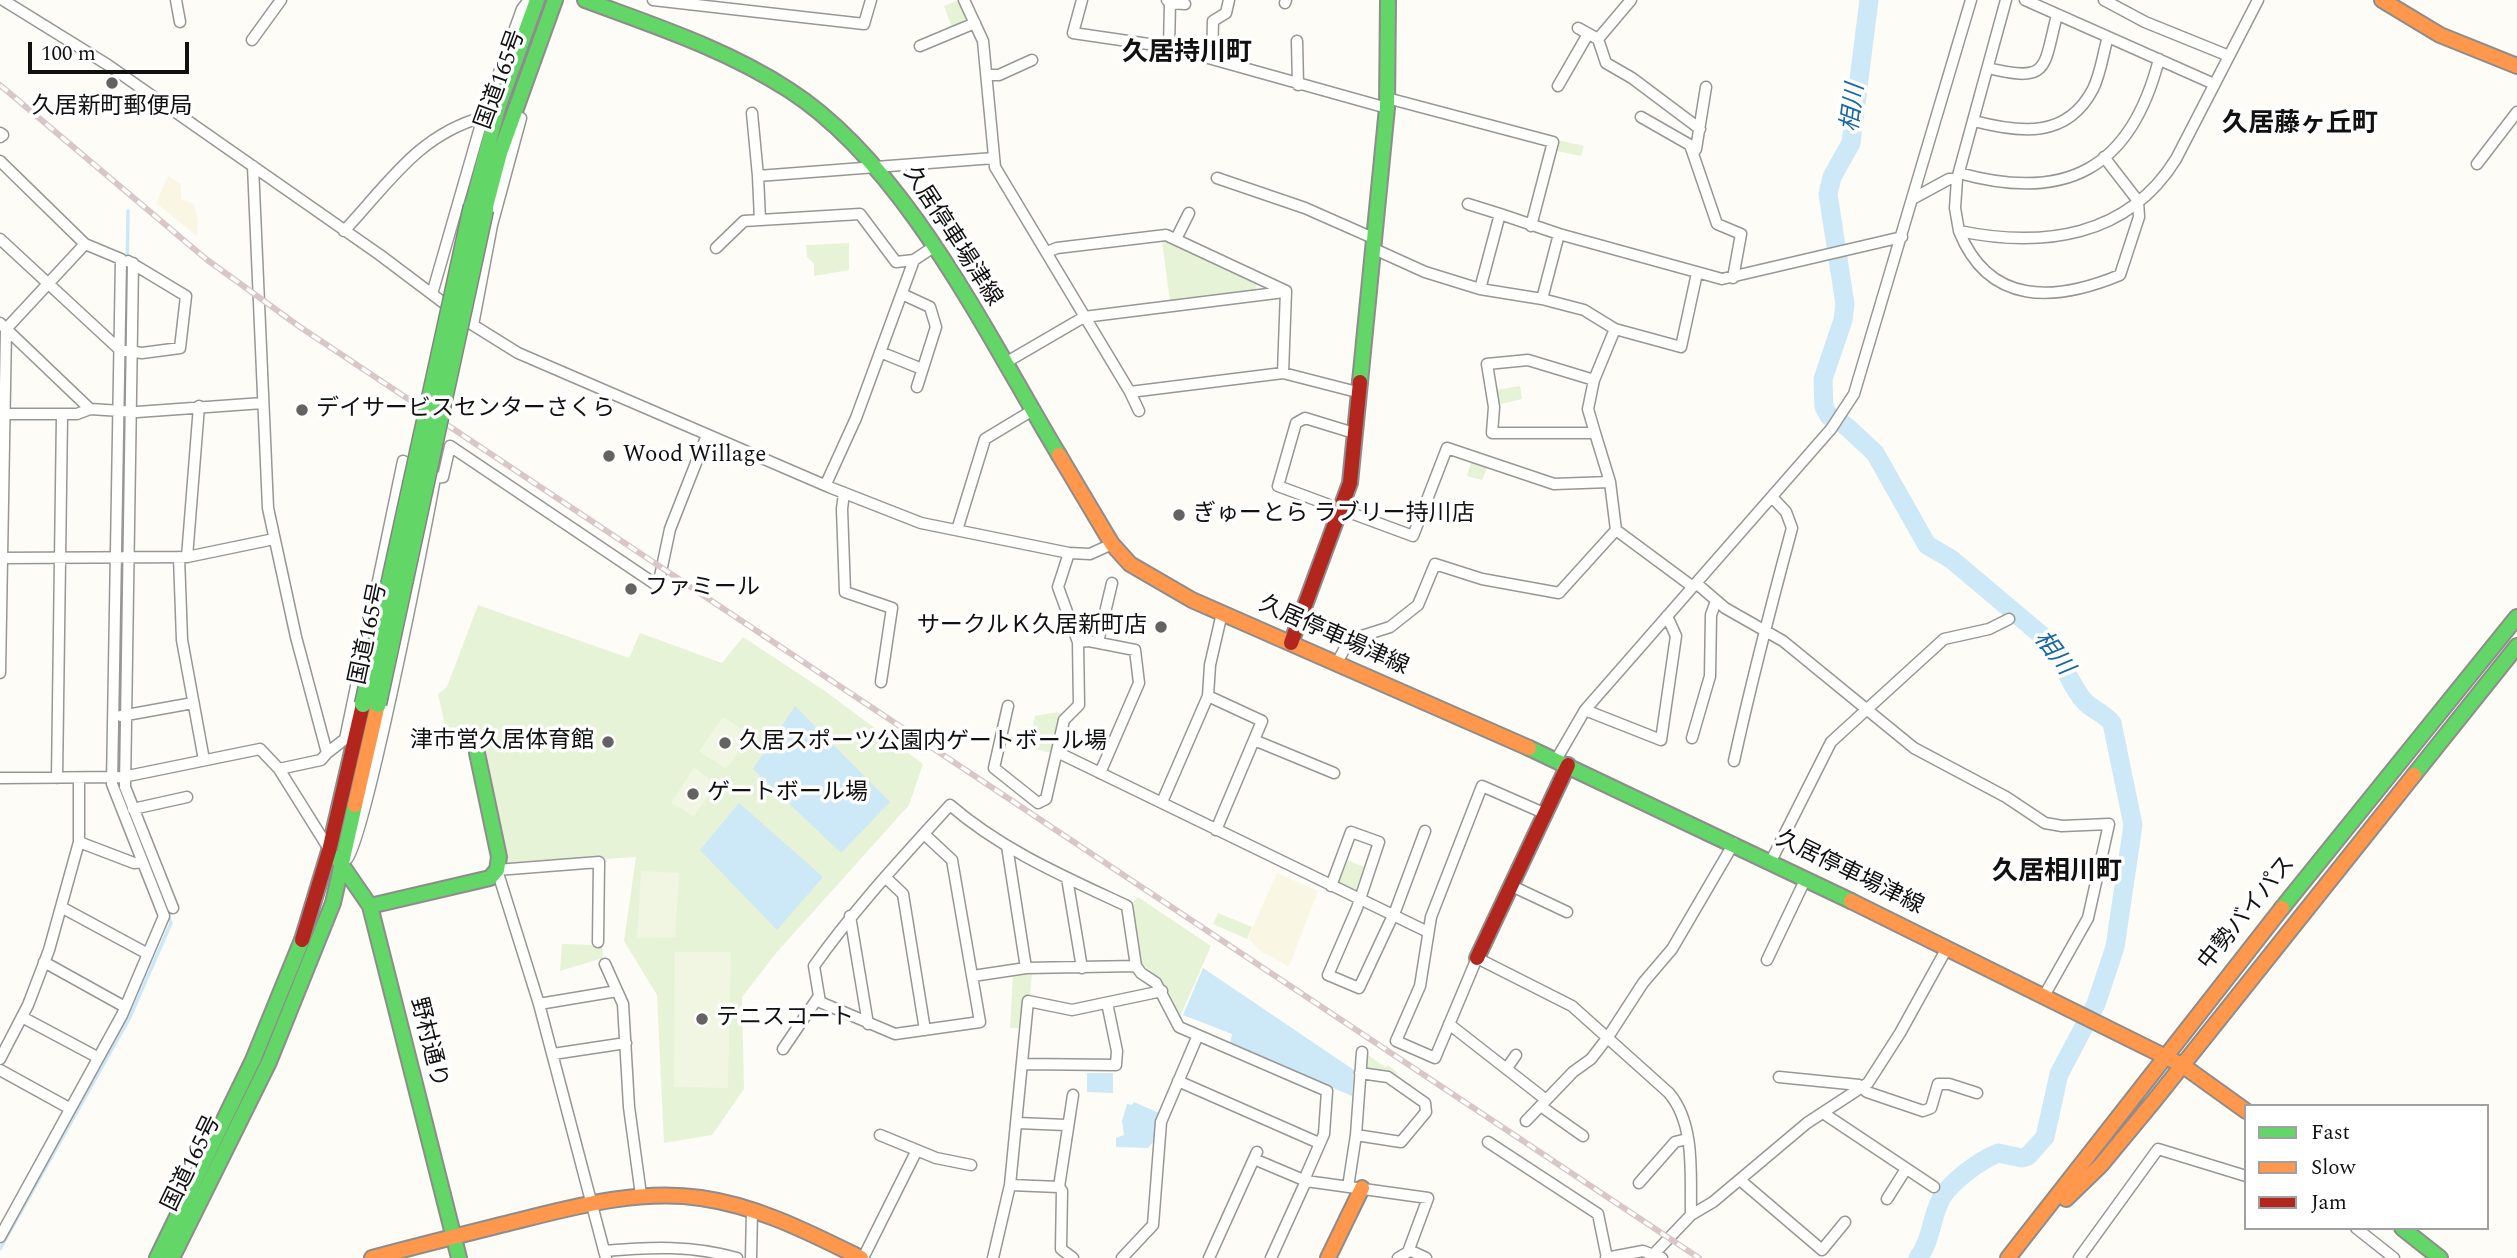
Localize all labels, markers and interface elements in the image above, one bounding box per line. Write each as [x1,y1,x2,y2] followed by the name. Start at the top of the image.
[471,27,533,133] street label: 国道165号
[32,28,192,72] scale bar
[41,38,96,70] text: 100 m
[1122,39,1252,71] district label: 久居持川町
[104,75,120,91] marker: 久居新町郵便局
[1838,82,1872,134] water label: 相川
[32,94,192,122] place label: 久居新町郵便局
[2222,110,2378,142] district label: 久居藤ヶ丘町
[896,162,1006,312] street label: 久居停車場津線
[316,396,615,424] place label: デイサービスセンターさくら
[294,402,310,418] marker: デイサービスセンターさくら
[623,442,766,470] place label: Wood Willage
[601,448,617,464] marker: Wood Willage
[1193,501,1475,529] place label: ぎゅーとら ラブリー持川店
[1171,507,1187,523] marker: ぎゅーとら ラブリー持川店
[645,575,760,603] place label: ファミール
[346,581,394,687] street label: 国道165号
[623,581,639,597] marker: ファミール
[1254,592,1412,682] street label: 久居停車場津線
[917,613,1147,641] place label: サークルＫ久居新町店
[1153,619,1169,635] marker: サークルＫ久居新町店
[2026,626,2078,682] water label: 相川
[410,728,594,756] place label: 津市営久居体育館
[739,729,1107,757] place label: 久居スポーツ公園内ゲートボール場
[600,734,616,750] marker: 津市営久居体育館
[717,735,733,751] marker: 久居スポーツ公園内ゲートボール場
[707,780,868,808] place label: ゲートボール場
[685,786,701,802] marker: ゲートボール場
[1771,826,1927,922] street label: 久居停車場津線
[2194,852,2302,976] street label: 中勢バイパス
[1992,858,2122,890] district label: 久居相川町
[402,995,452,1091] street label: 野村通り
[716,1005,854,1033] place label: テニスコート
[694,1011,710,1027] marker: テニスコート
[2244,1104,2489,1230] legend
[158,1111,228,1217] street label: 国道165号
[2311,1117,2350,1149] text: Fast
[2311,1152,2355,1184] text: Slow
[2311,1187,2347,1219] text: Jam

